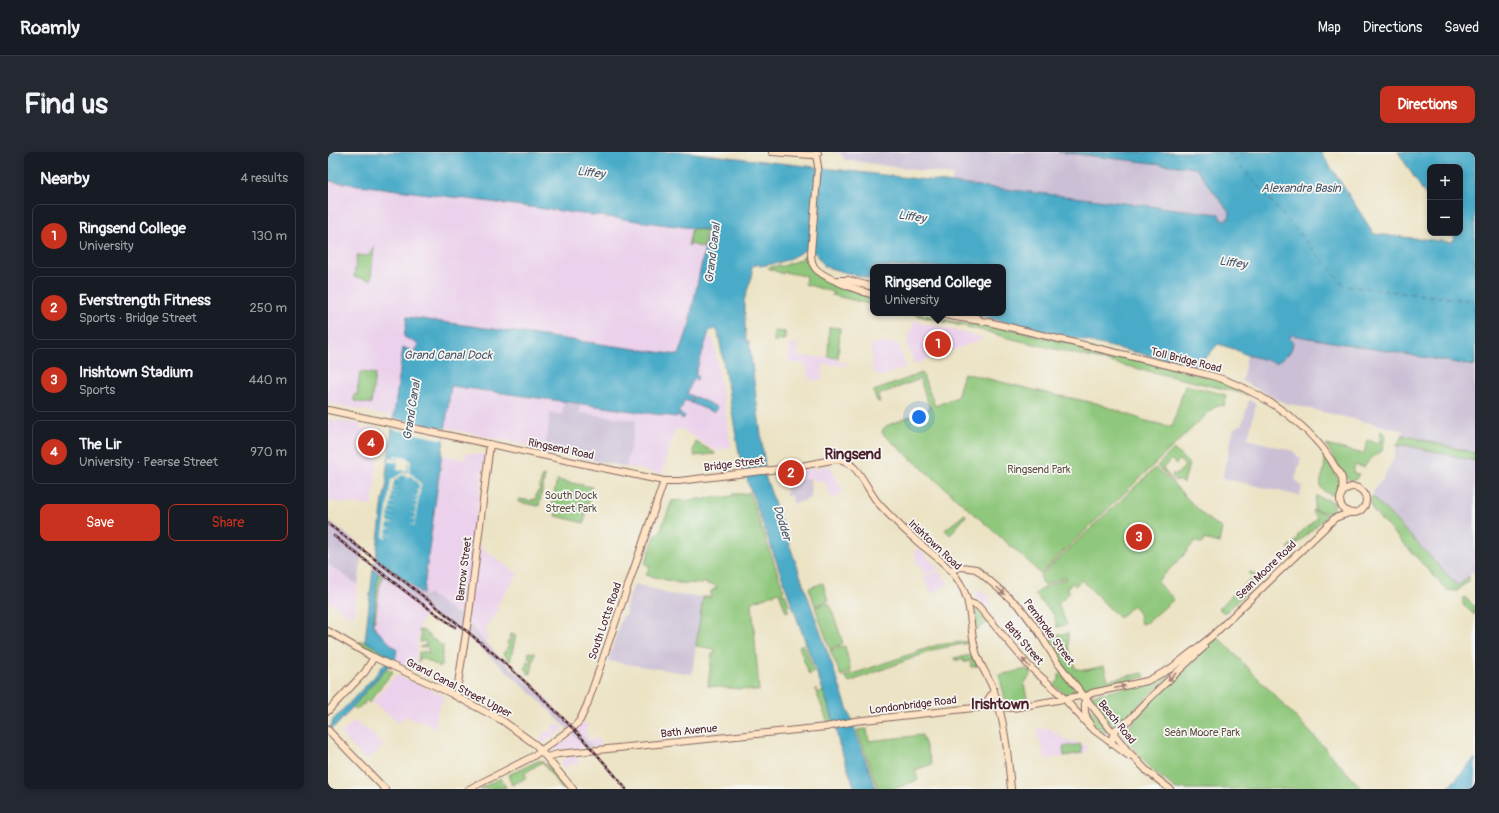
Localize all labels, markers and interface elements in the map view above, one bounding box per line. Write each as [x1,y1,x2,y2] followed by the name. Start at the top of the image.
[20,16,80,40] text: Roamly
[1318,19,1341,36] text: Map
[1363,19,1422,36] text: Directions
[1444,19,1479,36] text: Saved
[1380,86,1475,123] button: Directions
[24,87,108,122] text: Find us
[576,164,608,182] water label: Liffey
[1427,164,1463,236] map controls
[1427,164,1463,200] button: +
[40,168,89,189] text: Nearby
[241,170,288,186] text: 4 results
[1261,181,1342,196] water label: Alexandra Basin
[1427,200,1463,236] button: −
[897,208,929,227] water label: Liffey
[79,219,186,238] text: Ringsend College
[702,221,724,284] water label: Grand Canal
[51,228,57,244] text: 1
[251,228,287,244] text: 130 m
[79,238,133,254] text: University
[1218,254,1250,273] water label: Liffey
[870,264,1006,316] popup
[885,273,991,292] text: Ringsend College
[79,291,211,310] text: Everstrength Fitness
[885,292,939,308] text: University
[50,300,58,316] text: 2
[249,300,287,316] text: 250 m
[79,310,197,326] text: Sports · Bridge Street
[925,329,951,359] pin: 1
[1149,345,1223,375] street label: Toll Bridge Road
[404,348,493,363] water label: Grand Canal Dock
[79,363,193,382] text: Irishtown Stadium
[50,372,58,388] text: 3
[249,372,287,388] text: 440 m
[400,378,424,441] water label: Grand Canal
[79,382,115,398] text: Sports
[909,407,929,427] your location
[358,428,384,458] pin: 4
[79,435,122,454] text: The Lir
[527,436,595,462] street label: Ringsend Road
[50,444,58,460] text: 4
[250,444,287,460] text: 970 m
[825,445,881,464] district label: Ringsend
[79,454,218,470] text: University · Pearse Street
[703,454,765,474] street label: Bridge Street
[778,458,804,488] pin: 2
[1007,463,1071,476] park label: Ringsend Park
[545,489,598,515] park label: South Dock Street Park
[40,504,160,541] button: Save
[168,504,288,541] button: Share
[770,504,795,544] water label: Dodder
[906,517,964,573] street label: Irishtown Road
[1126,522,1152,552] pin: 3
[454,536,474,602] street label: Barrow Street
[1233,538,1299,602] street label: Sean Moore Road
[586,581,624,661] street label: South Lotts Road
[996,586,1007,595] one-way arrow
[1021,596,1078,668] street label: Pembroke Street
[1002,619,1047,668] street label: Bath Street
[404,656,514,720] street label: Grand Canal Street Upper
[1022,658,1031,667] one-way arrow
[1167,672,1177,681] one-way arrow
[1113,684,1126,690] one-way arrow
[868,693,958,717] street label: Londonbridge Road
[971,695,1030,714] district label: Irishtown
[1095,697,1139,747] street label: Beach Road
[660,722,718,740] street label: Bath Avenue
[1164,726,1240,739] park label: Seán Moore Park

